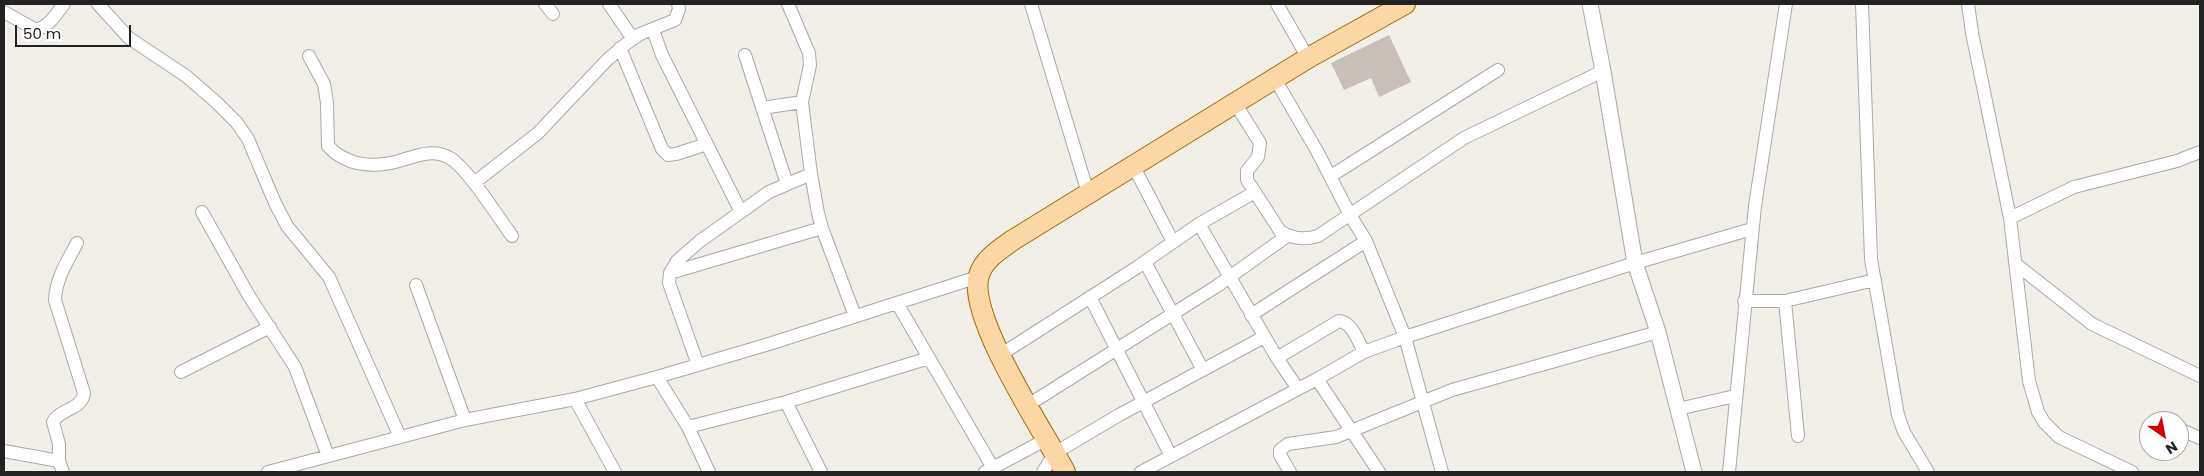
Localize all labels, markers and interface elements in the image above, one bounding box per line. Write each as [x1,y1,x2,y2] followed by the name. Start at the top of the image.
[18,15,134,47] scale bar
[23,23,61,44] text: 50 m
[2139,411,2189,461] north arrow
[2162,436,2181,459] text: N

